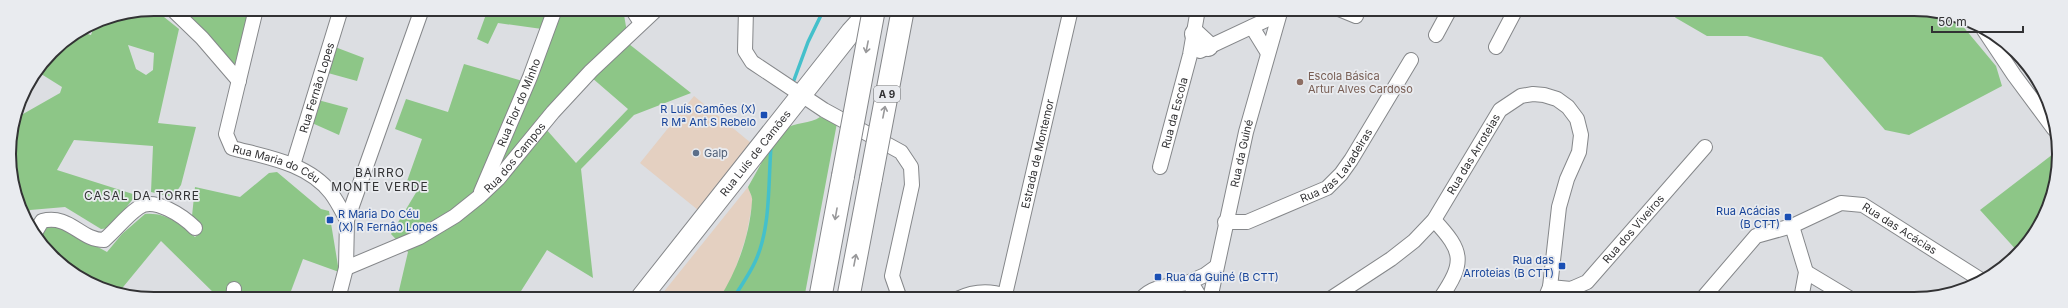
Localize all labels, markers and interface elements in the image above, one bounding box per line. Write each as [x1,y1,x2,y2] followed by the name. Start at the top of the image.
[1932,8,2023,34] scale bar
[1938,14,1967,29] text: 50 m
[296,40,337,135] street label: Rua Fernão Lopes
[863,41,871,54] one-way arrow
[494,56,543,149] street label: Rua Flor do Minho
[1308,69,1413,96] place label: Escola Básica Artur Alves Cardoso
[1158,76,1191,150] street label: Rua da Escola
[1295,77,1305,87] marker: Escola Básica Artur Alves Cardoso
[874,86,900,102] road number: A 9
[1018,98,1057,210] street label: Estrada de Montemor
[660,102,756,129] place label: R Luís Camões (X) R Mª Ant S Rebelo
[880,106,888,119] one-way arrow
[717,107,794,199] street label: Rua Luís de Camões
[759,110,769,120] marker: R Luís Camões (X) R Mª Ant S Rebelo
[1444,111,1503,197] street label: Rua das Arroteias
[1227,118,1256,189] street label: Rua da Guiné
[481,119,549,196] street label: Rua dos Campos
[1298,126,1375,206] street label: Rua das Lavadeiras
[231,141,323,186] street label: Rua Maria do Céu
[704,146,728,160] place label: Galp
[691,148,701,158] marker: Galp
[331,165,429,194] district label: BAIRRO MONTE VERDE
[84,188,200,203] district label: CASAL DA TORRE
[1600,192,1667,266] street label: Rua dos Viveiros
[1860,199,1940,257] street label: Rua das Acácias
[1716,204,1780,231] place label: Rua Acácias (B CTT)
[338,207,438,234] place label: R Maria Do Céu (X) R Fernâo Lopes
[831,207,839,220] one-way arrow
[1783,212,1793,222] marker: Rua Acácias (B CTT)
[325,215,335,225] marker: R Maria Do Céu (X) R Fernâo Lopes
[1463,253,1554,280] place label: Rua das Arroteias (B CTT)
[852,254,860,267] one-way arrow
[1557,261,1567,271] marker: Rua das Arroteias (B CTT)
[1166,270,1279,284] place label: Rua da Guiné (B CTT)
[1153,272,1163,282] marker: Rua da Guiné (B CTT)

